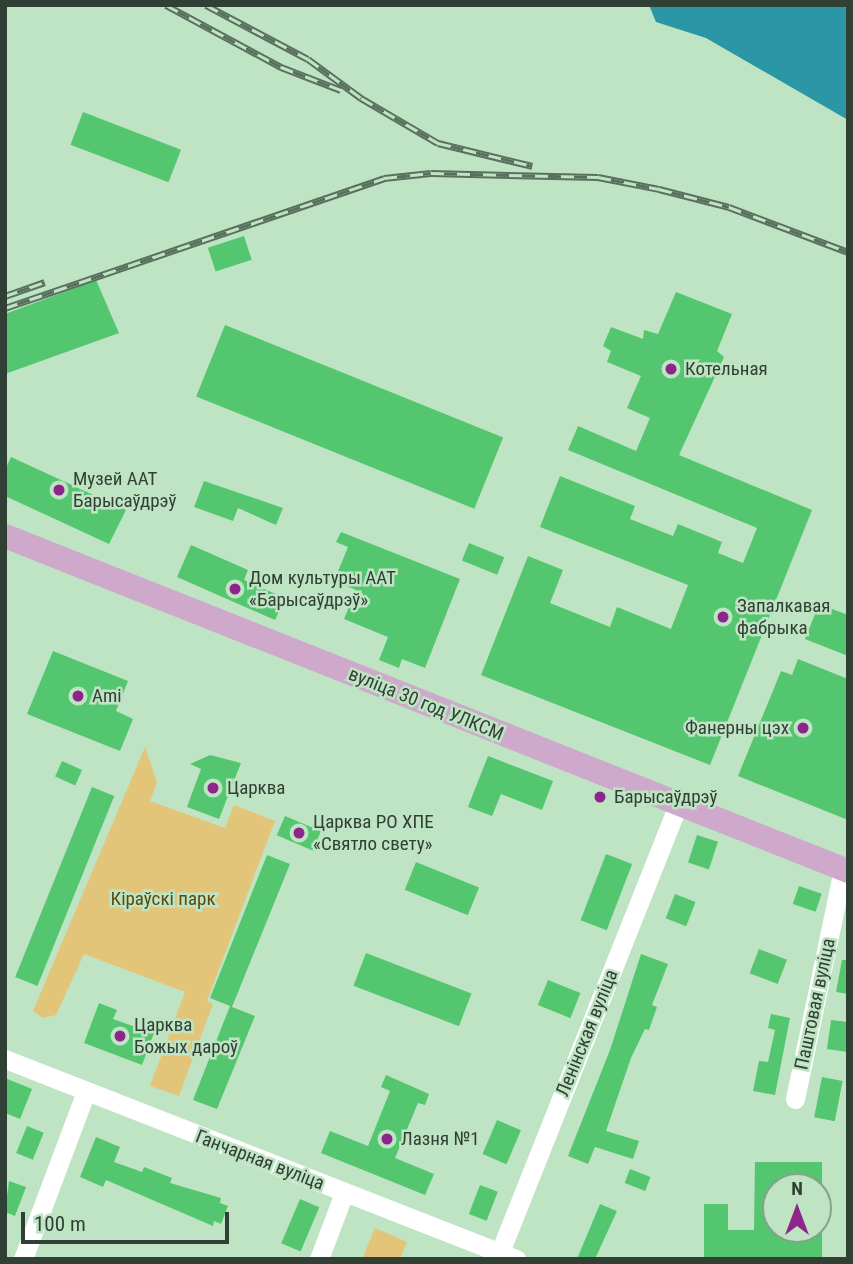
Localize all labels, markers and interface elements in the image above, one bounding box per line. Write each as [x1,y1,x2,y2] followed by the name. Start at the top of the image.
[685,358,768,380] place label: Котельная
[663,361,679,377] marker: Котельная
[73,468,176,512] place label: Музей ААТ Барысаўдрэў
[51,482,67,498] marker: Музей ААТ Барысаўдрэў
[249,567,396,611] place label: Дом культуры ААТ «Барысаўдрэў»
[227,581,243,597] marker: Дом культуры ААТ «Барысаўдрэў»
[737,595,830,639] place label: Запалкавая фабрыка
[715,609,731,625] marker: Запалкавая фабрыка
[345,663,507,745] street label: вуліца 30 год УЛКСМ
[92,685,122,707] place label: Ami
[70,688,86,704] marker: Ami
[685,717,789,739] place label: Фанерны цэх
[795,720,811,736] marker: Фанерны цэх
[227,777,285,799] place label: Царква
[205,780,221,796] marker: Царква
[614,786,717,808] place label: Барысаўдрэў
[592,789,608,805] marker: Барысаўдрэў
[313,811,434,855] place label: Царква РО ХПЕ «Святло свету»
[291,825,307,841] marker: Царква РО ХПЕ «Святло свету»
[110,888,216,910] park label: Кіраўскі парк
[790,936,840,1072] street label: Паштовая вуліца
[551,966,623,1100] street label: Ленінская вуліца
[134,1014,238,1058] place label: Царква Божых дароў
[112,1028,128,1044] marker: Царква Божых дароў
[192,1125,328,1195] street label: Ганчарная вуліца
[401,1128,480,1150] place label: Лазня №1
[379,1131,395,1147] marker: Лазня №1
[762,1173,832,1243] north arrow
[791,1177,803,1200] text: N
[24,1198,233,1242] scale bar
[34,1212,86,1236] text: 100 m

